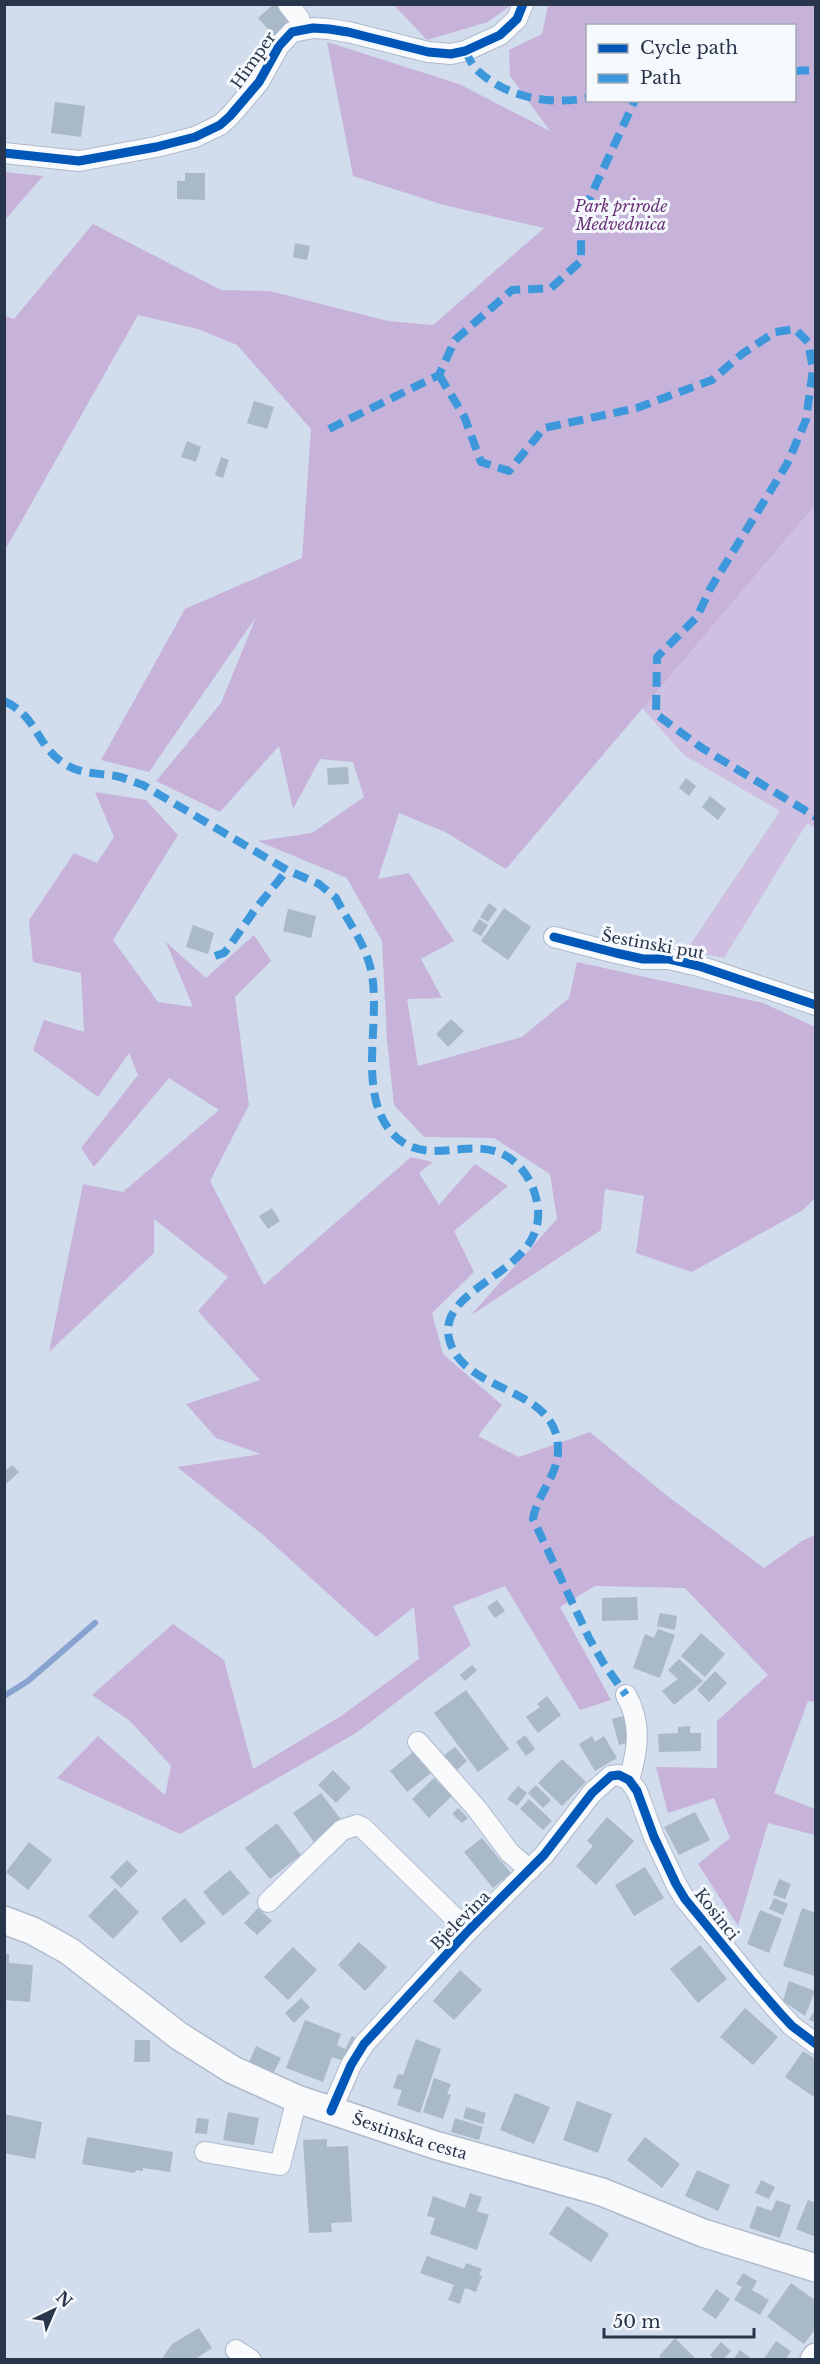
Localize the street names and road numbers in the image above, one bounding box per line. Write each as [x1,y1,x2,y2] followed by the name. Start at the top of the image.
[226,27,280,92] street label: Himper
[600,925,706,963] street label: Šestinski put
[691,1884,744,1944] street label: Kosinci
[426,1886,494,1954] street label: Bjelevina
[350,2108,470,2164] street label: Šestinska cesta

